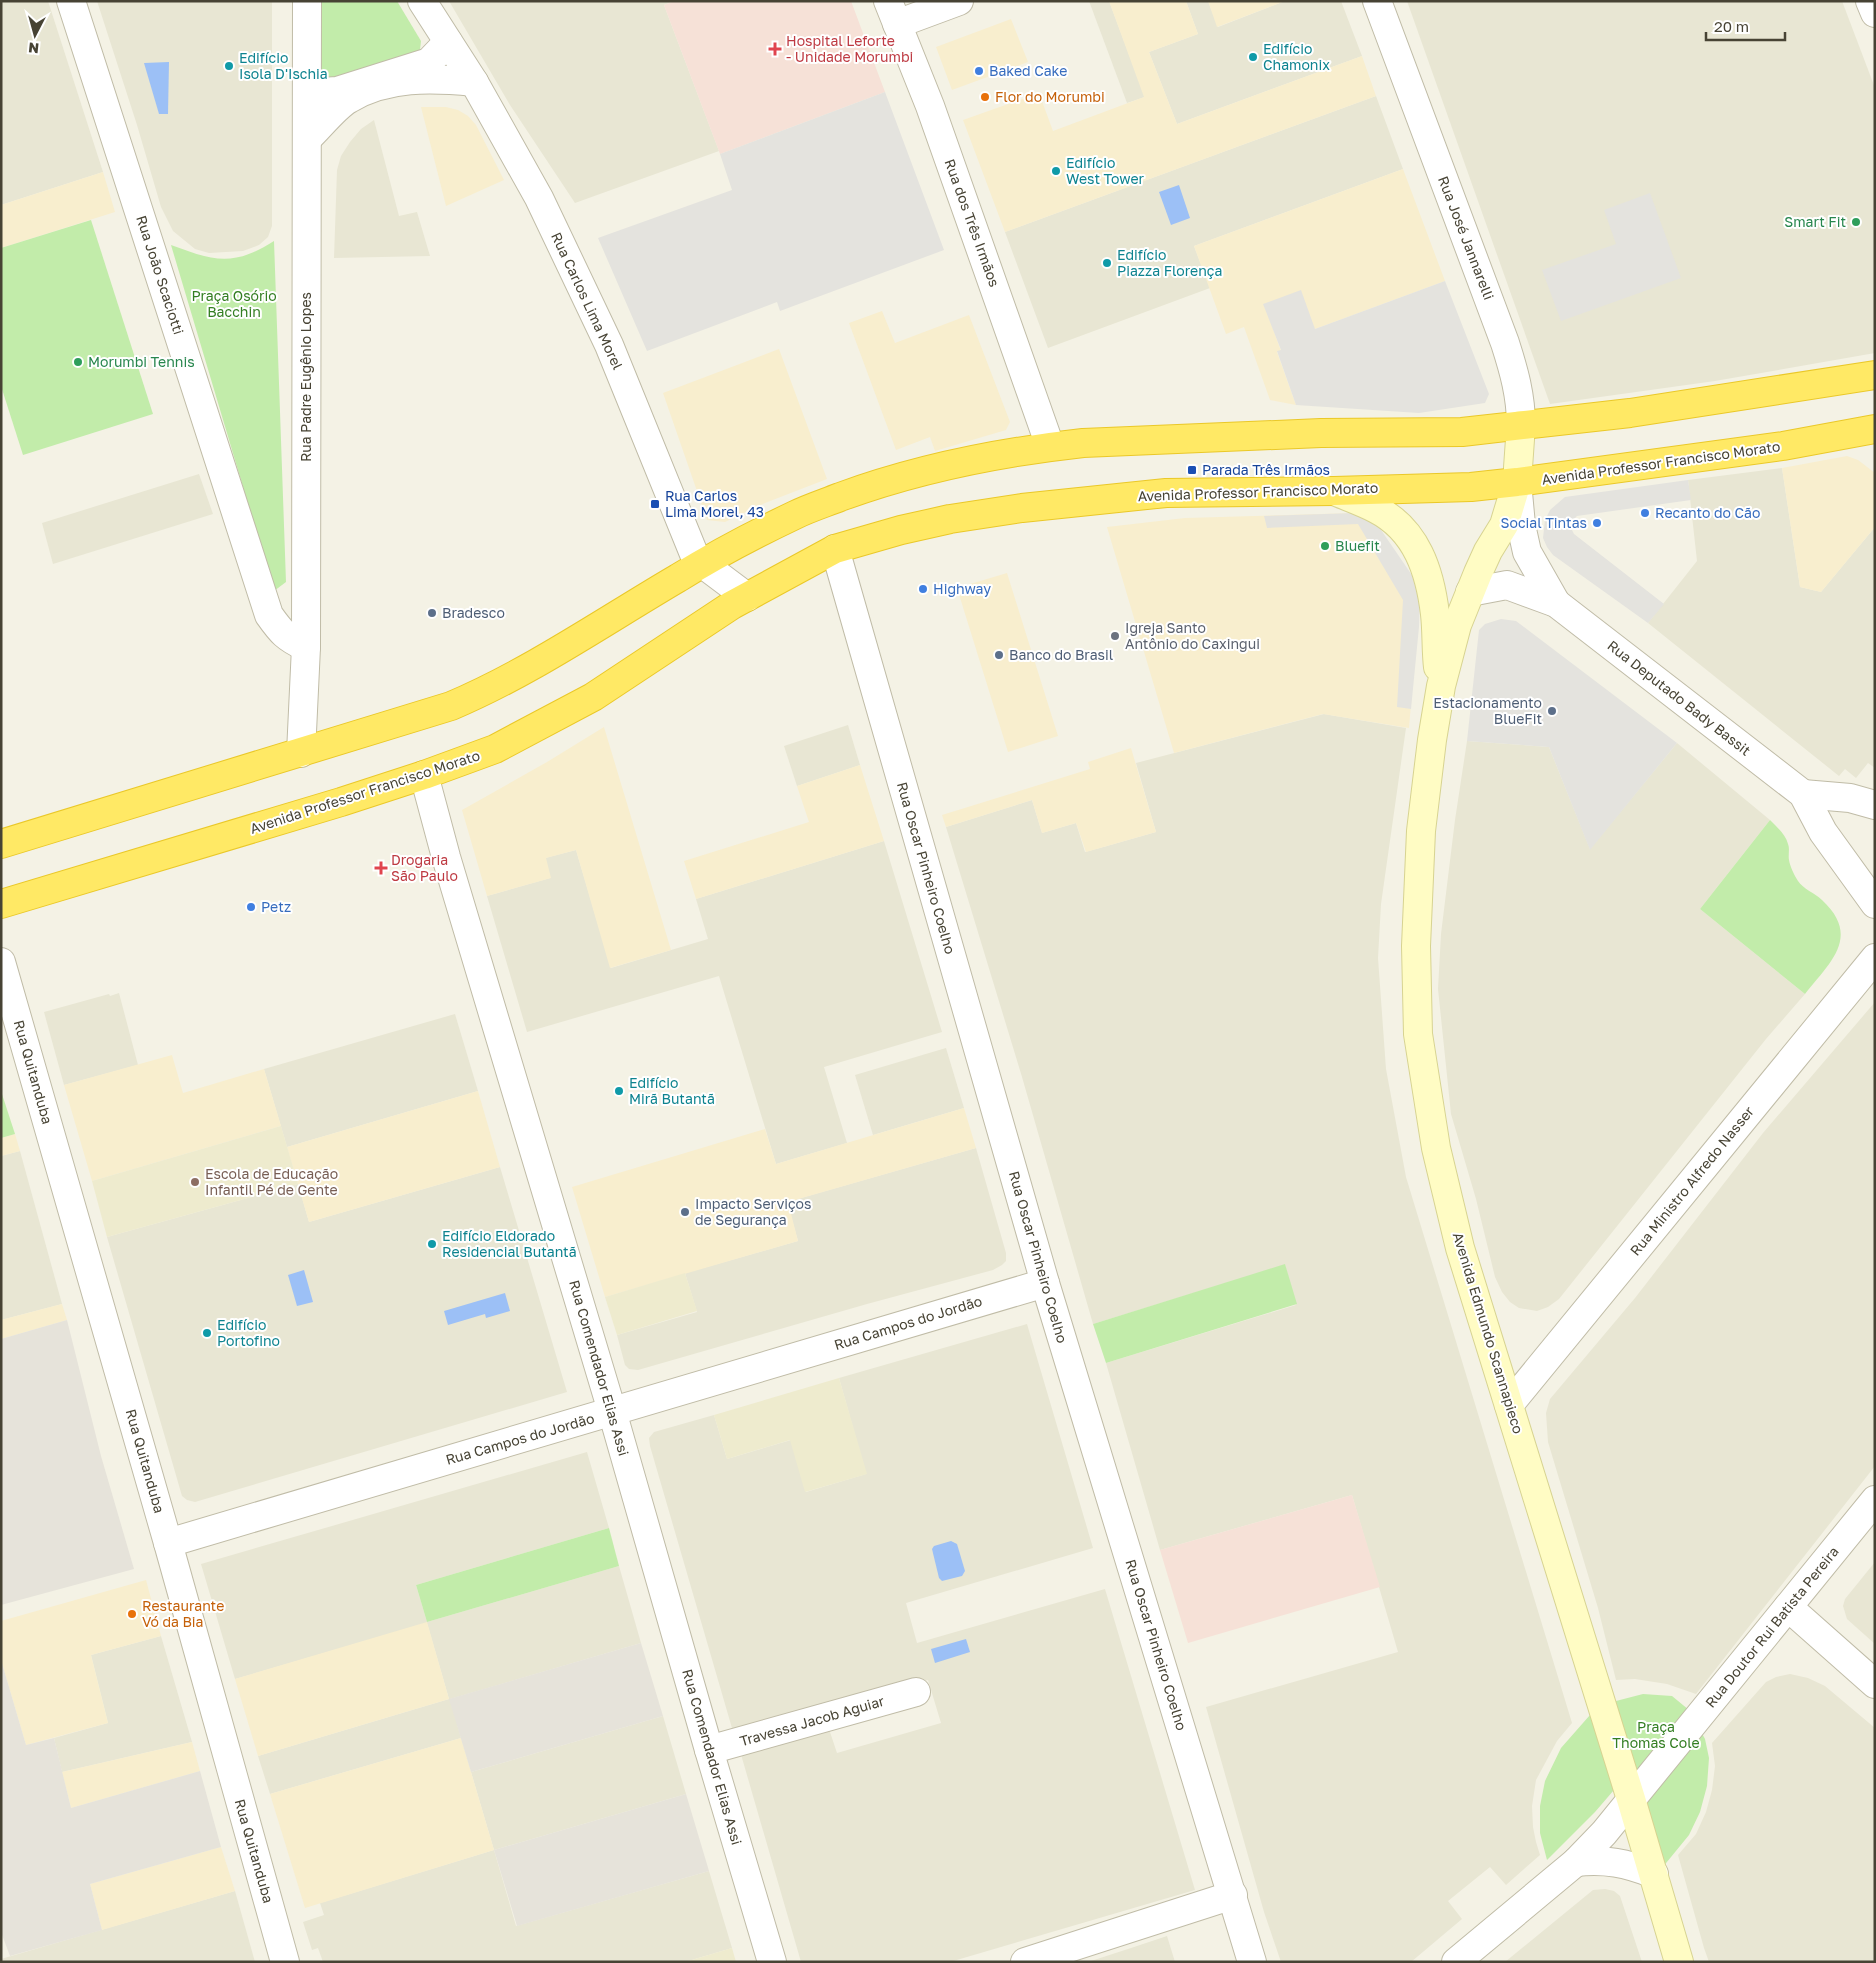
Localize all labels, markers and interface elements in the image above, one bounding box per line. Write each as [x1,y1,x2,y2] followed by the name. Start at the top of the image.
[10,10,60,60] north arrow
[1706,10,1785,42] scale bar
[1714,17,1749,35] text: 20 m
[786,32,913,65] place label: Hospital Leforte - Unidade Morumbi
[27,39,40,57] text: N
[1263,40,1330,73] place label: Edifício Chamonix
[768,42,782,56] marker: Hospital Leforte - Unidade Morumbi
[239,49,328,82] place label: Edifício Isola D'Ischia
[1247,51,1259,63] marker: Edifício Chamonix
[223,60,235,72] marker: Edifício Isola D'Ischia
[989,62,1067,79] place label: Baked Cake
[973,65,985,77] marker: Baked Cake
[995,88,1105,105] place label: Flor do Morumbi
[979,91,991,103] marker: Flor do Morumbi
[1066,154,1145,187] place label: Edifício West Tower
[941,157,1004,289] street label: Rua dos Três Irmãos
[1050,165,1062,177] marker: Edifício West Tower
[1435,173,1498,302] street label: Rua José Jannarelli
[133,213,188,337] street label: Rua João Scaciotti
[1784,213,1846,230] place label: Smart Fit
[1850,216,1862,228] marker: Smart Fit
[548,229,627,372] street label: Rua Carlos Lima Morel
[1117,246,1222,279] place label: Edifício Piazza Florença
[1101,257,1113,269] marker: Edifício Piazza Florença
[191,287,277,320] park label: Praça Osório Bacchin
[297,292,314,462] street label: Rua Padre Eugênio Lopes
[88,353,195,370] place label: Morumbi Tennis
[72,356,84,368] marker: Morumbi Tennis
[1541,437,1781,488] street label: Avenida Professor Francisco Morato
[1202,461,1330,478] place label: Parada Três Irmãos
[1186,464,1198,476] marker: Parada Três Irmãos
[1137,479,1379,504] street label: Avenida Professor Francisco Morato
[665,487,764,520] place label: Rua Carlos Lima Morel, 43
[649,498,661,510] marker: Rua Carlos Lima Morel, 43
[1655,504,1760,521] place label: Recanto do Cão
[1639,507,1651,519] marker: Recanto do Cão
[1501,514,1587,531] place label: Social Tintas
[1591,517,1603,529] marker: Social Tintas
[1335,537,1380,554] place label: Bluefit
[1319,540,1331,552] marker: Bluefit
[933,580,991,597] place label: Highway
[917,583,929,595] marker: Highway
[442,604,505,621] place label: Bradesco
[426,607,438,619] marker: Bradesco
[1125,619,1260,652] place label: Igreja Santo Antônio do Caxingui
[1109,630,1121,642] marker: Igreja Santo Antônio do Caxingui
[1604,636,1754,759] street label: Rua Deputado Bady Bassit
[1009,646,1113,663] place label: Banco do Brasil
[993,649,1005,661] marker: Banco do Brasil
[1433,694,1542,727] place label: Estacionamento BlueFit
[1546,705,1558,717] marker: Estacionamento BlueFit
[248,746,482,837] street label: Avenida Professor Francisco Morato
[894,780,959,956] street label: Rua Oscar Pinheiro Coelho
[391,851,458,884] place label: Drogaria São Paulo
[375,862,387,874] marker: Drogaria São Paulo
[261,898,291,915] place label: Petz
[245,901,257,913] marker: Petz
[11,1018,56,1126] street label: Rua Quitanduba
[629,1074,715,1107] place label: Edifício Mirã Butantã
[613,1085,625,1097] marker: Edifício Mirã Butantã
[1626,1102,1757,1259] street label: Rua Ministro Alfredo Nasser
[205,1165,338,1198] place label: Escola de Educação Infantil Pé de Gente
[1006,1169,1071,1345] street label: Rua Oscar Pinheiro Coelho
[189,1176,201,1188] marker: Escola de Educação Infantil Pé de Gente
[695,1195,811,1228] place label: Impacto Serviços de Segurança
[679,1206,691,1218] marker: Impacto Serviços de Segurança
[442,1227,577,1260] place label: Edifício Eldorado Residencial Butantã
[1450,1230,1527,1436] street label: Avenida Edmundo Scannapieco
[426,1238,438,1250] marker: Edifício Eldorado Residencial Butantã
[566,1278,633,1458] street label: Rua Comendador Elias Assi
[832,1292,984,1353] street label: Rua Campos do Jordão
[217,1316,280,1349] place label: Edifício Portofino
[201,1327,213,1339] marker: Edifício Portofino
[123,1407,168,1515] street label: Rua Quitanduba
[444,1409,596,1468] street label: Rua Campos do Jordão
[1701,1543,1842,1711] street label: Rua Doutor Rui Batista Pereira
[1122,1557,1191,1733] street label: Rua Oscar Pinheiro Coelho
[142,1597,224,1630] place label: Restaurante Vó da Bia
[126,1608,138,1620] marker: Restaurante Vó da Bia
[679,1667,746,1847] street label: Rua Comendador Elias Assi
[738,1692,887,1749] street label: Travessa Jacob Aguiar
[1612,1718,1700,1751] park label: Praça Thomas Cole
[232,1797,277,1905] street label: Rua Quitanduba

